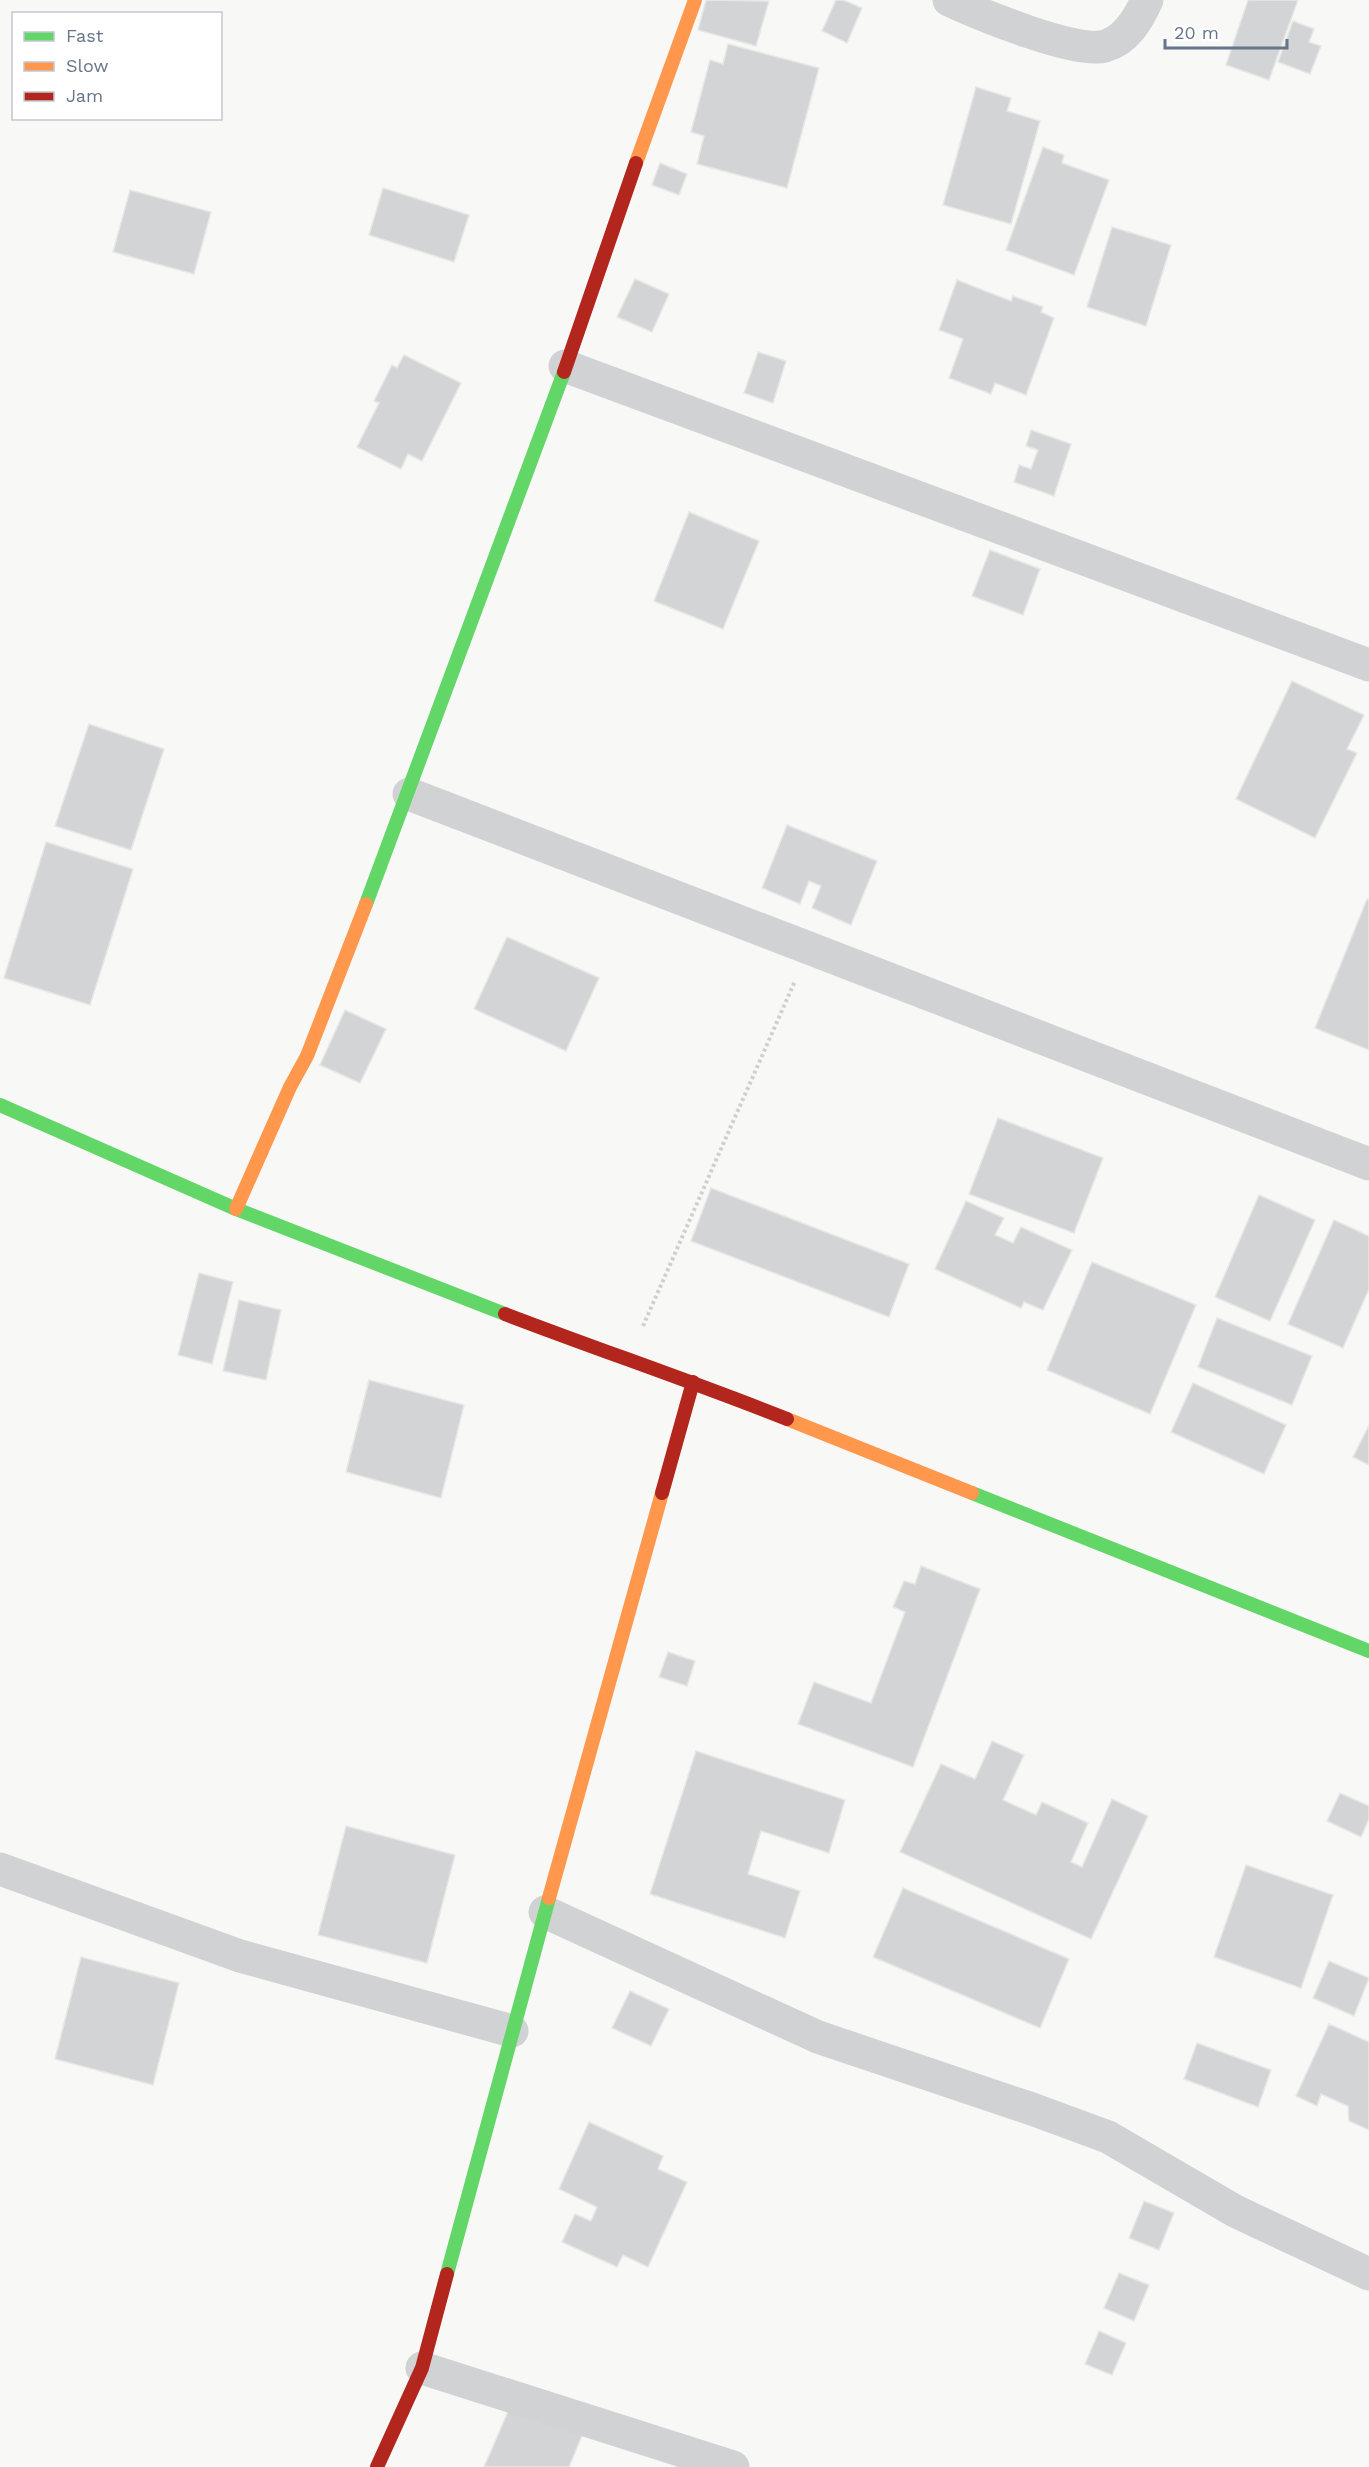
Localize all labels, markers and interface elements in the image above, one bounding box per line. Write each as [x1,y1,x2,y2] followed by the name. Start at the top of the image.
[12,12,222,120] legend
[1165,12,1286,50] scale bar
[1174,22,1219,43] text: 20 m
[66,25,104,46] text: Fast
[66,55,109,76] text: Slow
[66,85,103,106] text: Jam

